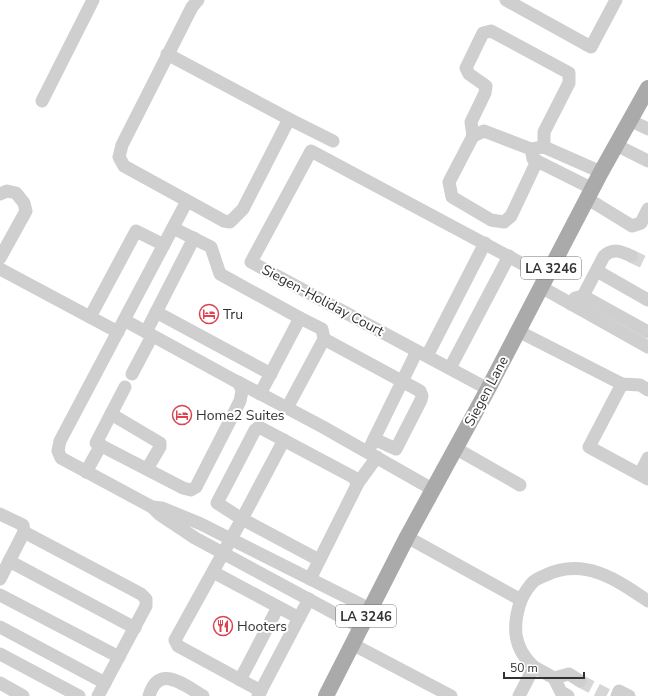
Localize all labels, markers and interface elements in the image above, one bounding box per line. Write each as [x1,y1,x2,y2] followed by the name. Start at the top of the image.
[521,257,581,279] road number: LA 3246
[258,260,387,341] street label: Siegen-Holiday Court
[198,303,220,325] hotel icon: Tru
[223,305,243,324] place label: Tru
[460,353,513,430] street label: Siegen Lane
[171,404,193,426] hotel icon: Home2 Suites
[196,406,285,425] place label: Home2 Suites
[336,605,396,627] road number: LA 3246
[212,615,234,637] restaurant icon: Hooters
[237,617,287,636] place label: Hooters
[504,654,584,680] scale bar
[510,660,538,676] text: 50 m

